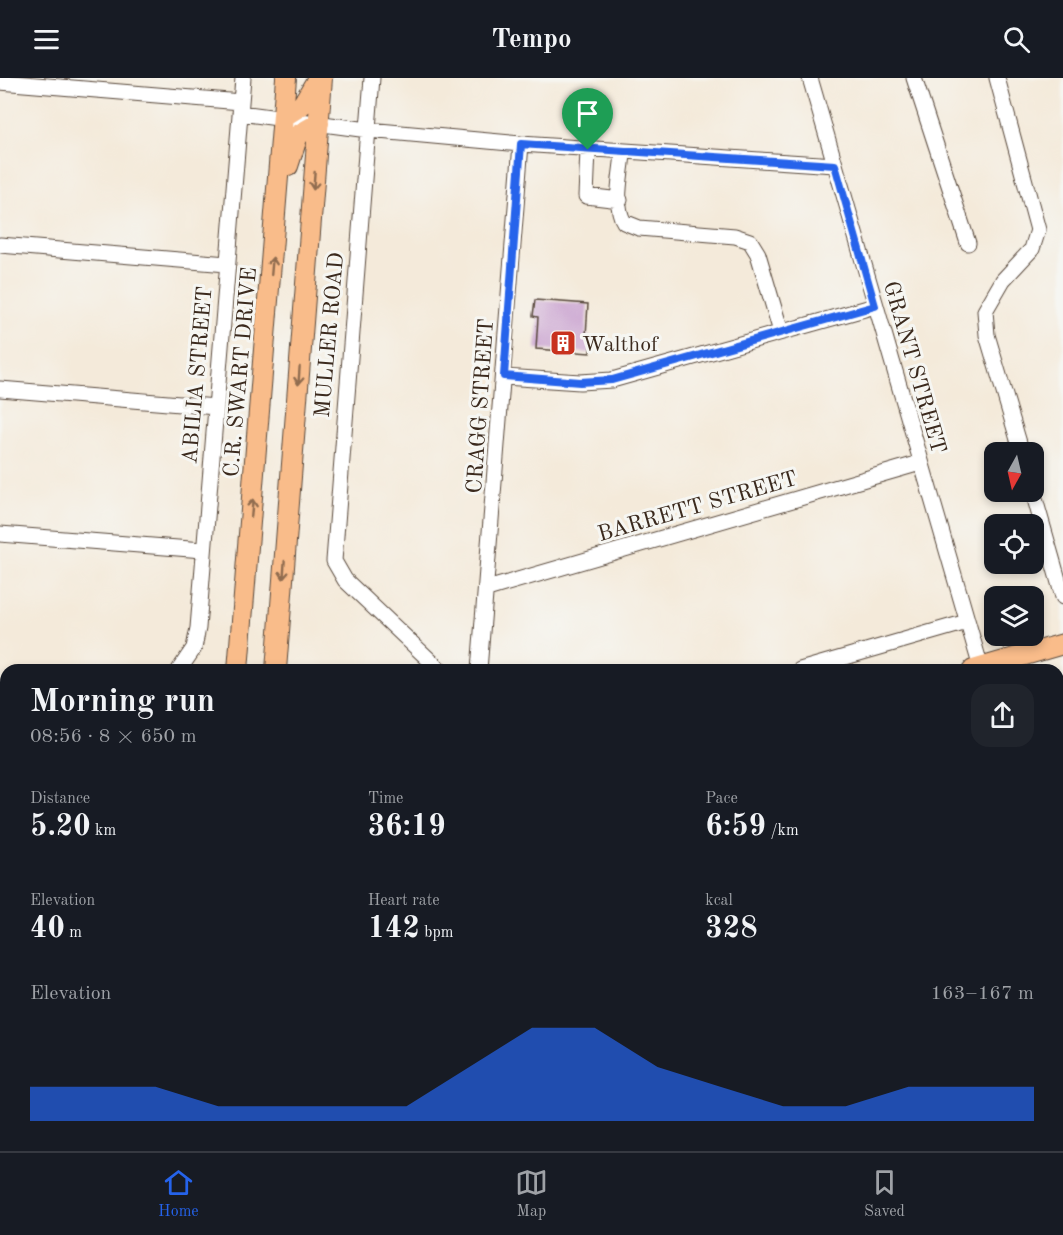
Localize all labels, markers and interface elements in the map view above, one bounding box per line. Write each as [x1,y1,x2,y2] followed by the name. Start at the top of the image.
[30,23,63,56] icon: menu
[1000,23,1033,56] icon: search
[491,26,572,53] text: Tempo
[562,88,613,150] pin
[571,97,604,130] icon: arrive
[308,171,319,191] one-way arrow
[312,252,348,419] street label: MULLER ROAD
[266,256,277,276] one-way arrow
[221,266,261,478] street label: C.R. SWART DRIVE
[879,279,949,456] street label: GRANT STREET
[179,285,217,465] street label: ABILIA STREET
[464,318,498,494] street label: CRAGG STREET
[548,328,578,358] building icon: Walthof
[582,334,659,356] place label: Walthof
[293,365,304,385] one-way arrow
[984,442,1044,502] north arrow
[984,442,1044,646] map controls
[595,468,800,546] street label: BARRETT STREET
[247,498,258,518] one-way arrow
[984,514,1044,574] button: locate
[278,559,289,579] one-way arrow
[984,586,1044,646] button: layers
[971,684,1034,747] button: share
[30,686,215,719] text: Morning run
[30,727,197,747] text: 08:56 · 8 × 650 m
[30,791,90,807] text: Distance
[368,791,403,807] text: Time
[705,791,738,807] text: Pace
[30,812,91,842] text: 5.20
[368,812,446,842] text: 36:19
[705,812,766,842] text: 6:59
[91,823,116,839] text: km
[766,823,799,839] text: /km
[30,893,95,909] text: Elevation
[368,893,440,909] text: Heart rate
[705,893,733,909] text: kcal
[30,914,65,944] text: 40
[368,914,420,944] text: 142
[705,914,758,944] text: 328
[65,925,82,941] text: m
[420,925,454,941] text: bpm
[30,984,111,1004] text: Elevation
[931,984,1034,1004] text: 163–167 m
[158,1166,199,1222] tab: Home
[515,1166,548,1222] tab: Map
[864,1166,905,1222] tab: Saved

